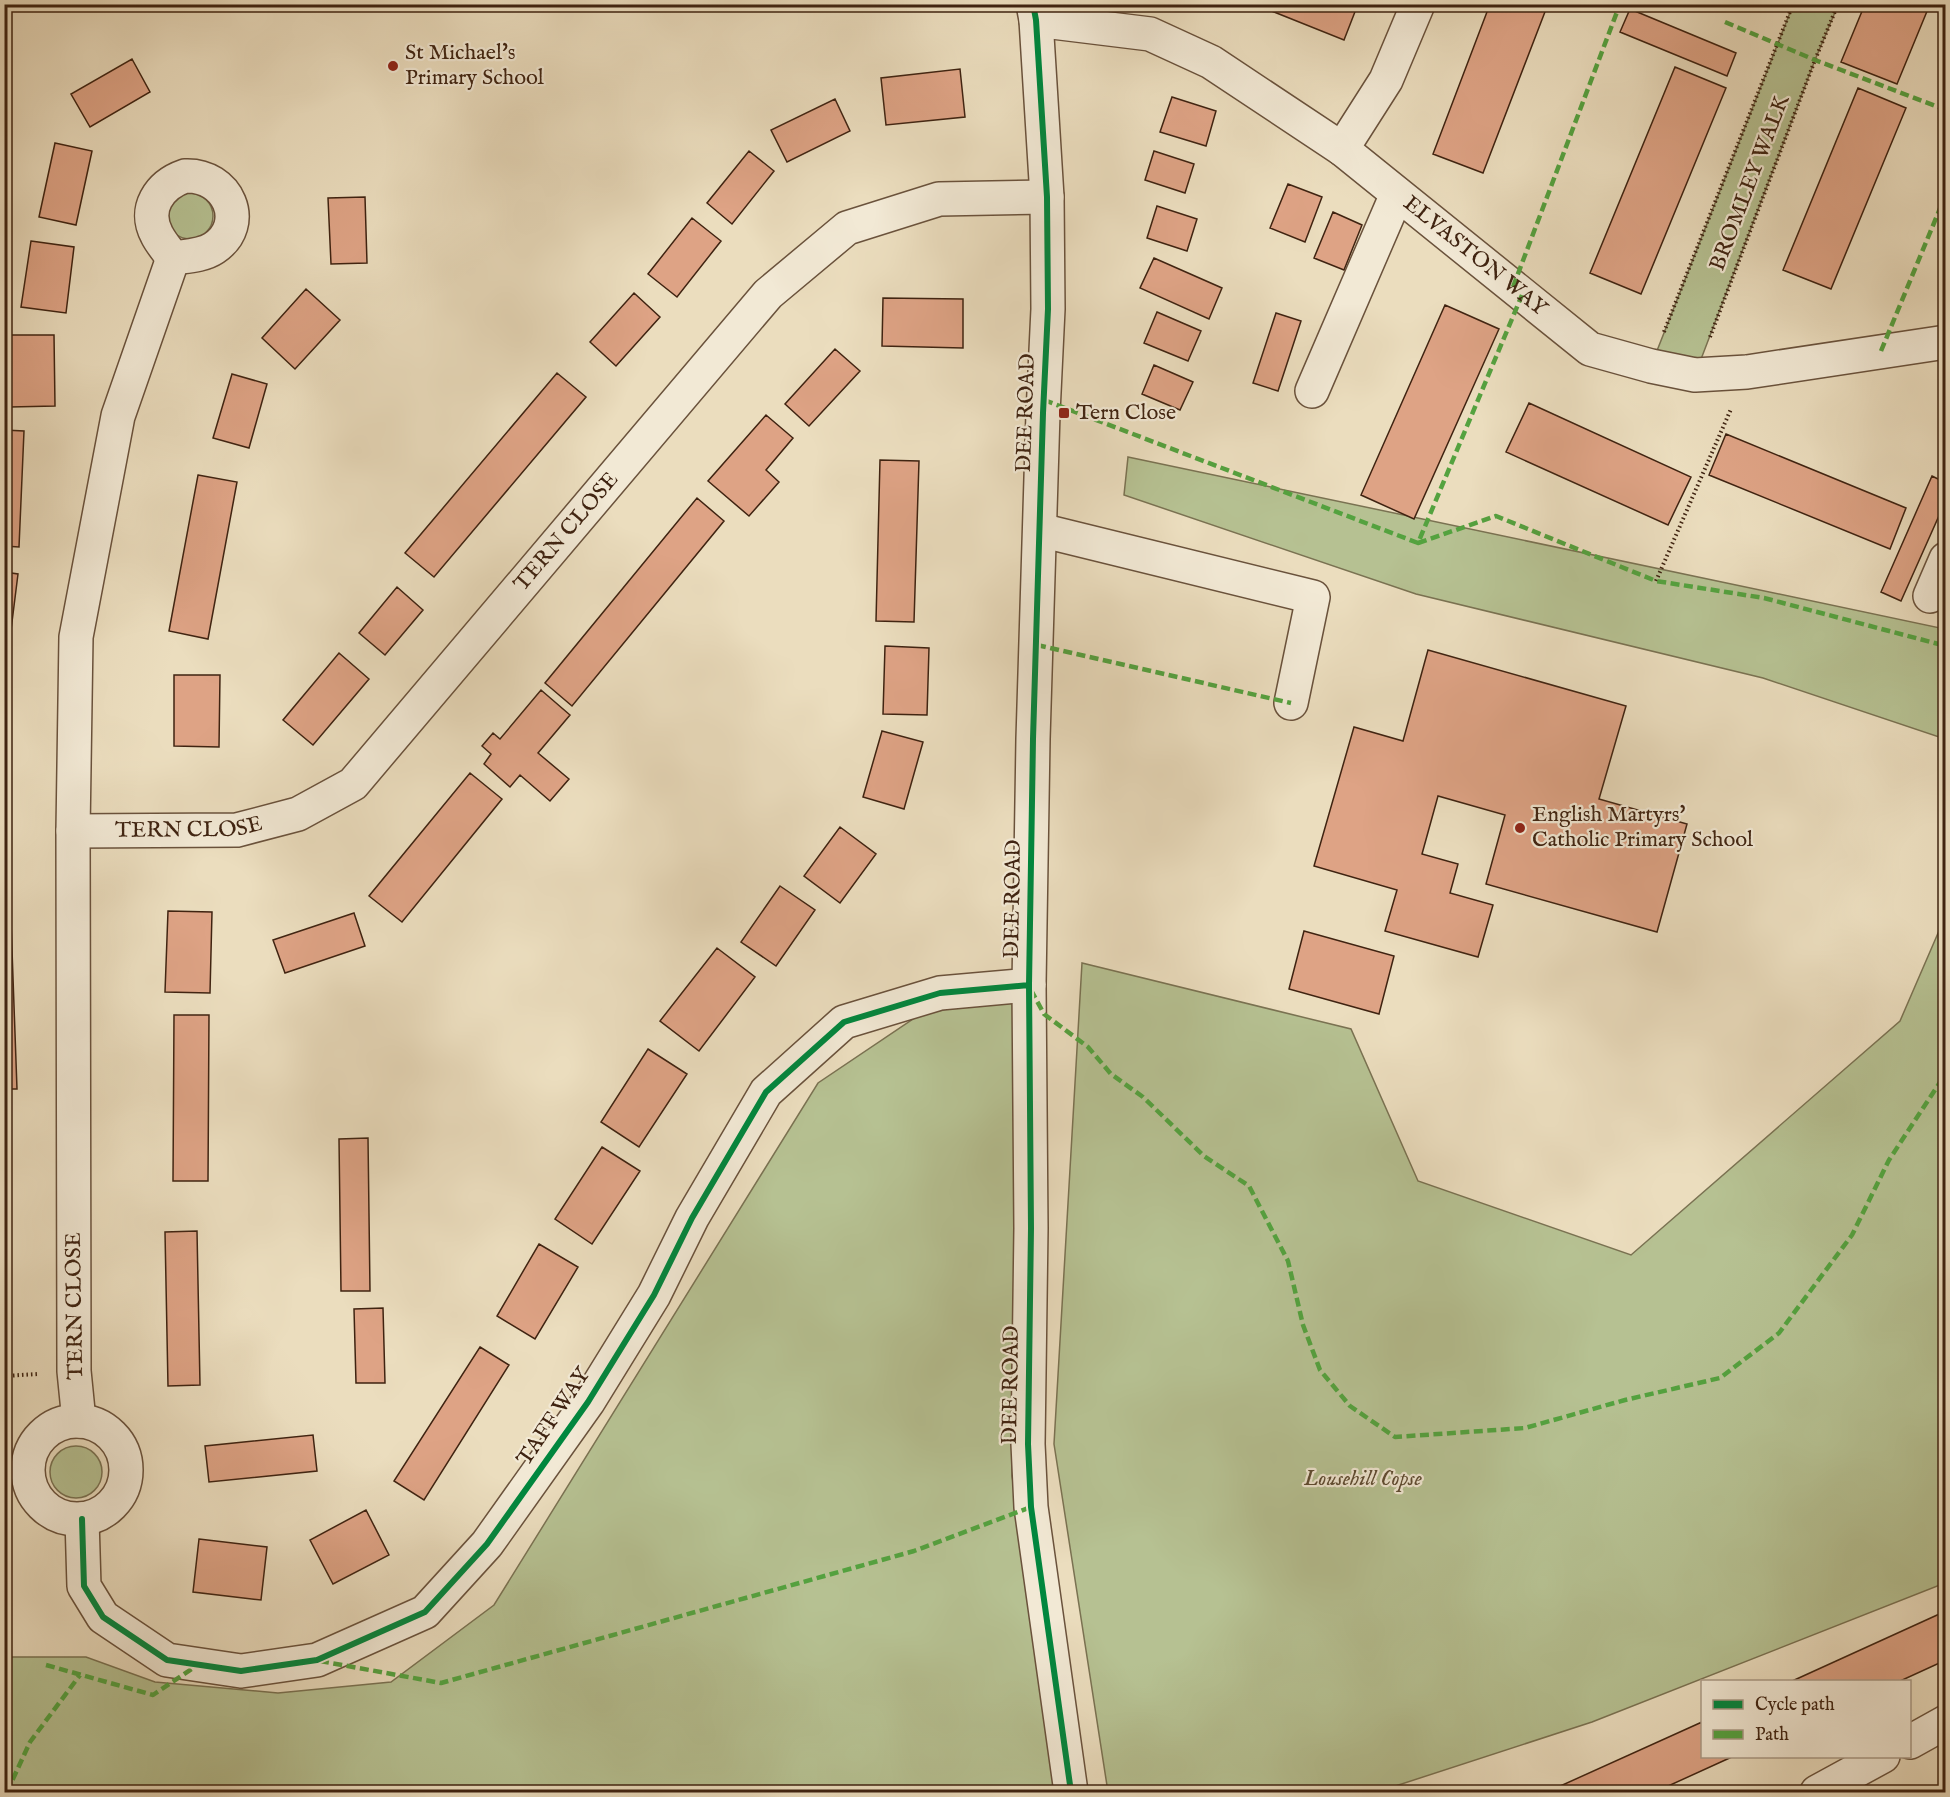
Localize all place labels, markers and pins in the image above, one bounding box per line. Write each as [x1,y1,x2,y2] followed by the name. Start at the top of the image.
[405,39,544,92] place label: St Michael's Primary School
[386,59,400,73] marker: St Michael's Primary School
[1076,399,1176,427] place label: Tern Close
[1057,406,1071,420] marker: Tern Close
[1532,801,1753,854] place label: English Martyrs' Catholic Primary School
[1513,821,1527,835] marker: English Martyrs' Catholic Primary School

